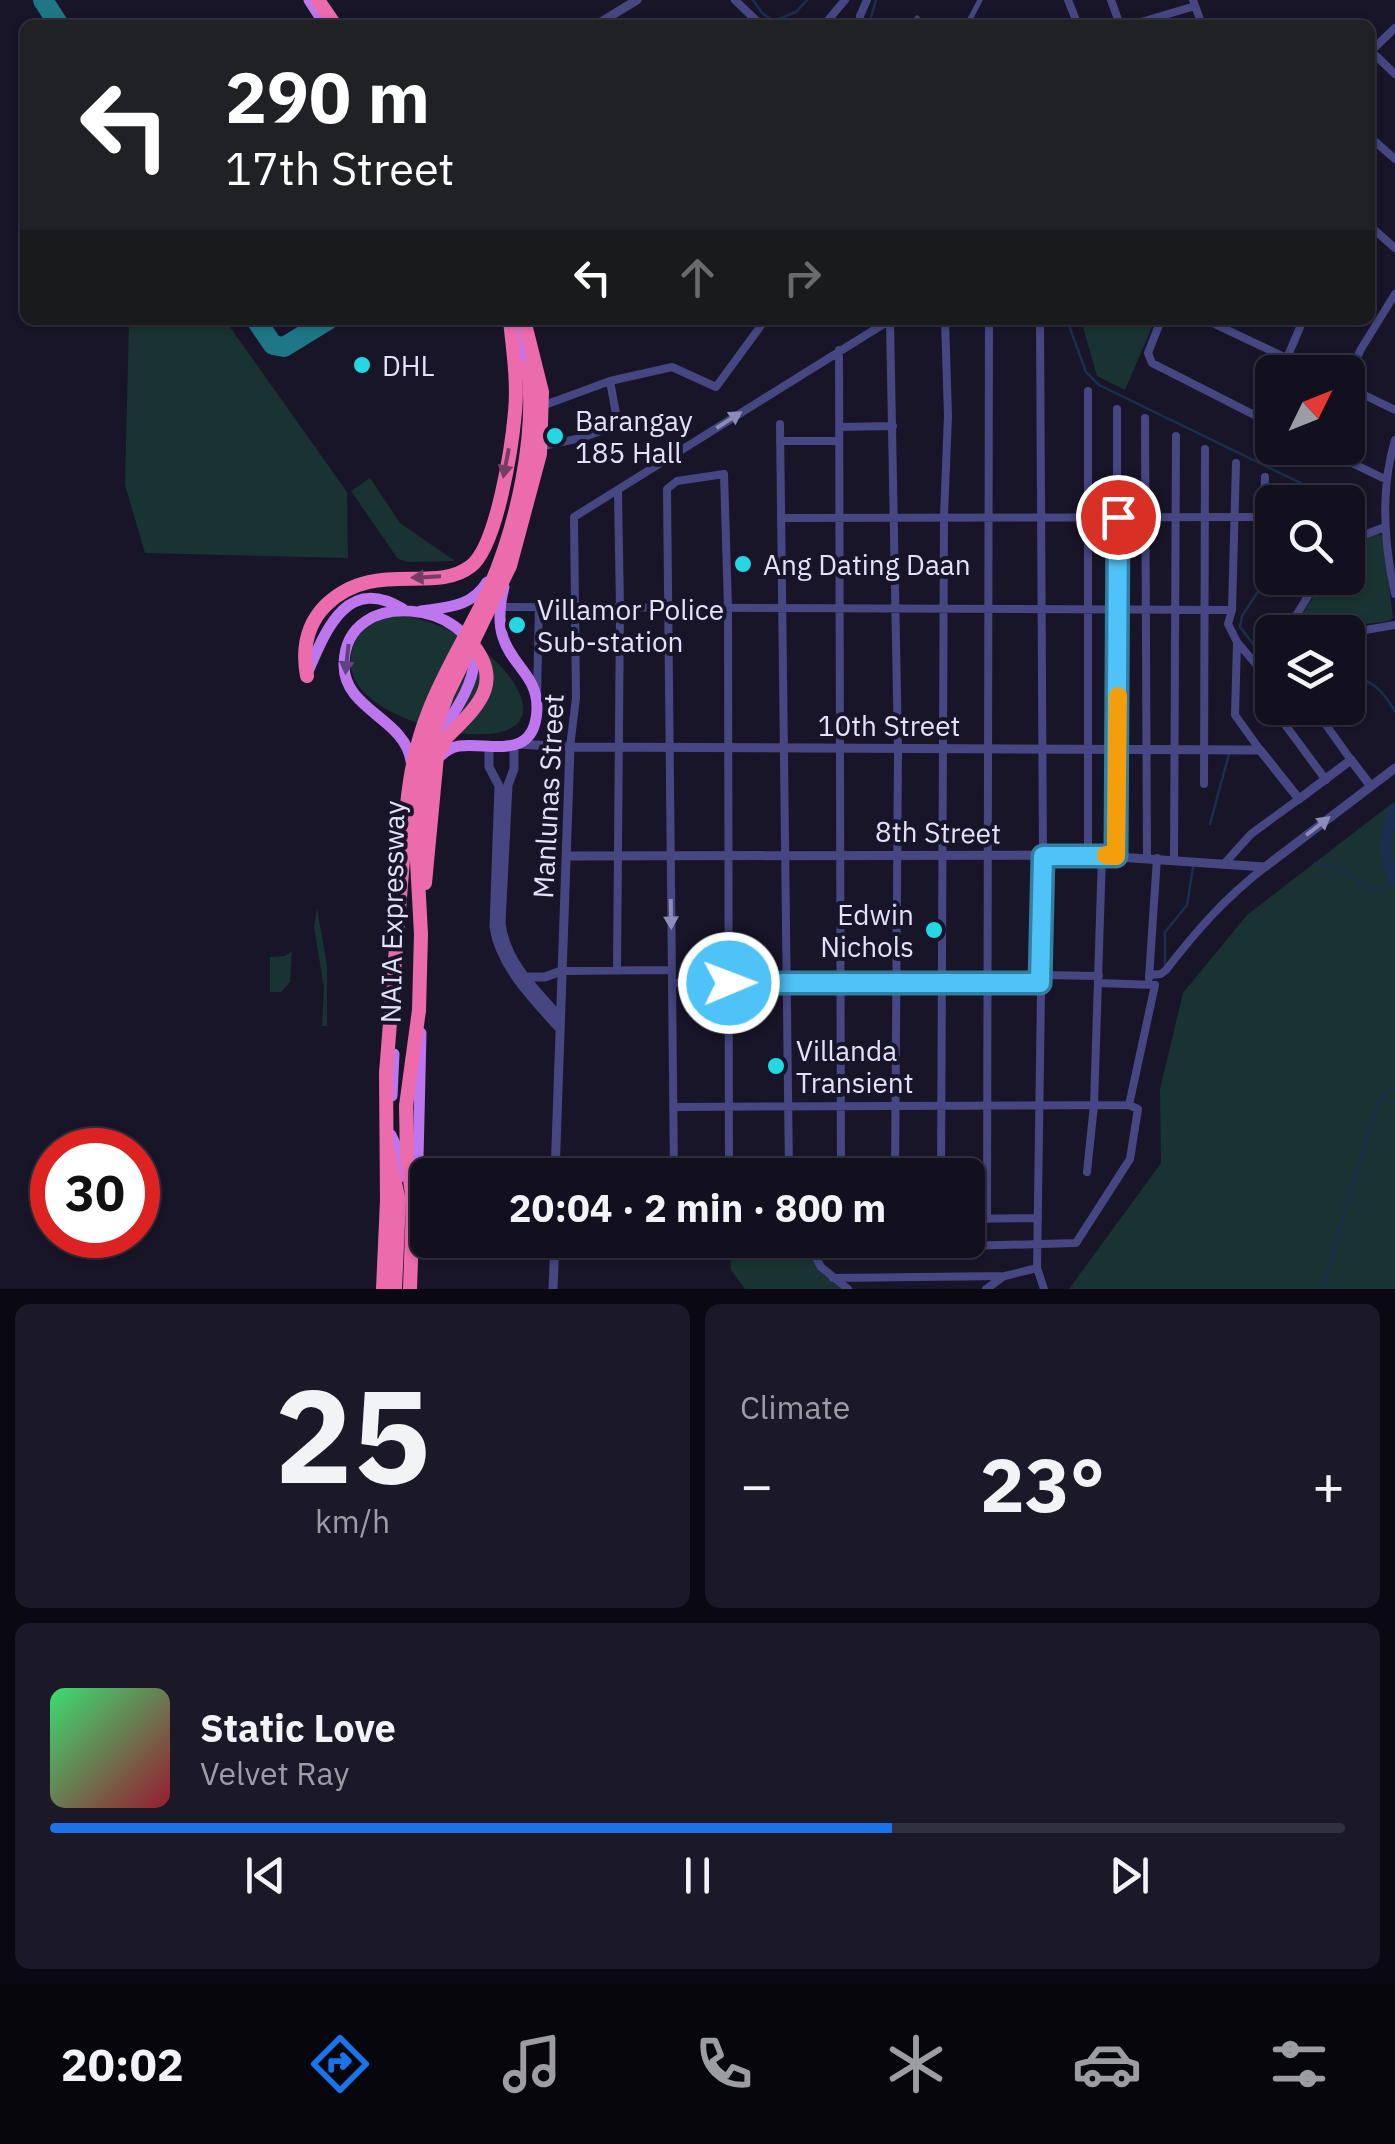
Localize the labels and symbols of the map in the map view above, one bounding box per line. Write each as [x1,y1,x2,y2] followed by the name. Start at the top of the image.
[382,347,435,384] place label: DHL
[351,354,373,376] marker: DHL
[1255,355,1365,465] north arrow
[575,402,693,471] place label: Barangay 185 Hall
[716,412,743,430] one-way arrow
[544,425,566,447] marker: Barangay 185 Hall
[498,447,513,479] one-way arrow
[1076,475,1161,560] pin
[763,546,971,583] place label: Ang Dating Daan
[732,553,754,575] marker: Ang Dating Daan
[410,569,441,585] one-way arrow
[537,591,724,660] place label: Villamor Police Sub-station
[506,614,528,636] marker: Villamor Police Sub-station
[339,644,355,675] one-way arrow
[524,693,572,899] street label: Manlunas Street
[818,707,960,744] street label: 10th Street
[372,800,412,1024] street label: NAIA Expressway
[875,812,1001,852] street label: 8th Street
[1305,816,1331,837] one-way arrow
[820,896,914,965] place label: Edwin Nichols
[663,898,679,930] one-way arrow
[923,919,945,941] marker: Edwin Nichols
[677,931,781,1035] position arrow
[796,1032,914,1101] place label: Villanda Transient
[765,1055,787,1077] marker: Villanda Transient
[30,1128,160,1258] speed limit sign: 30

